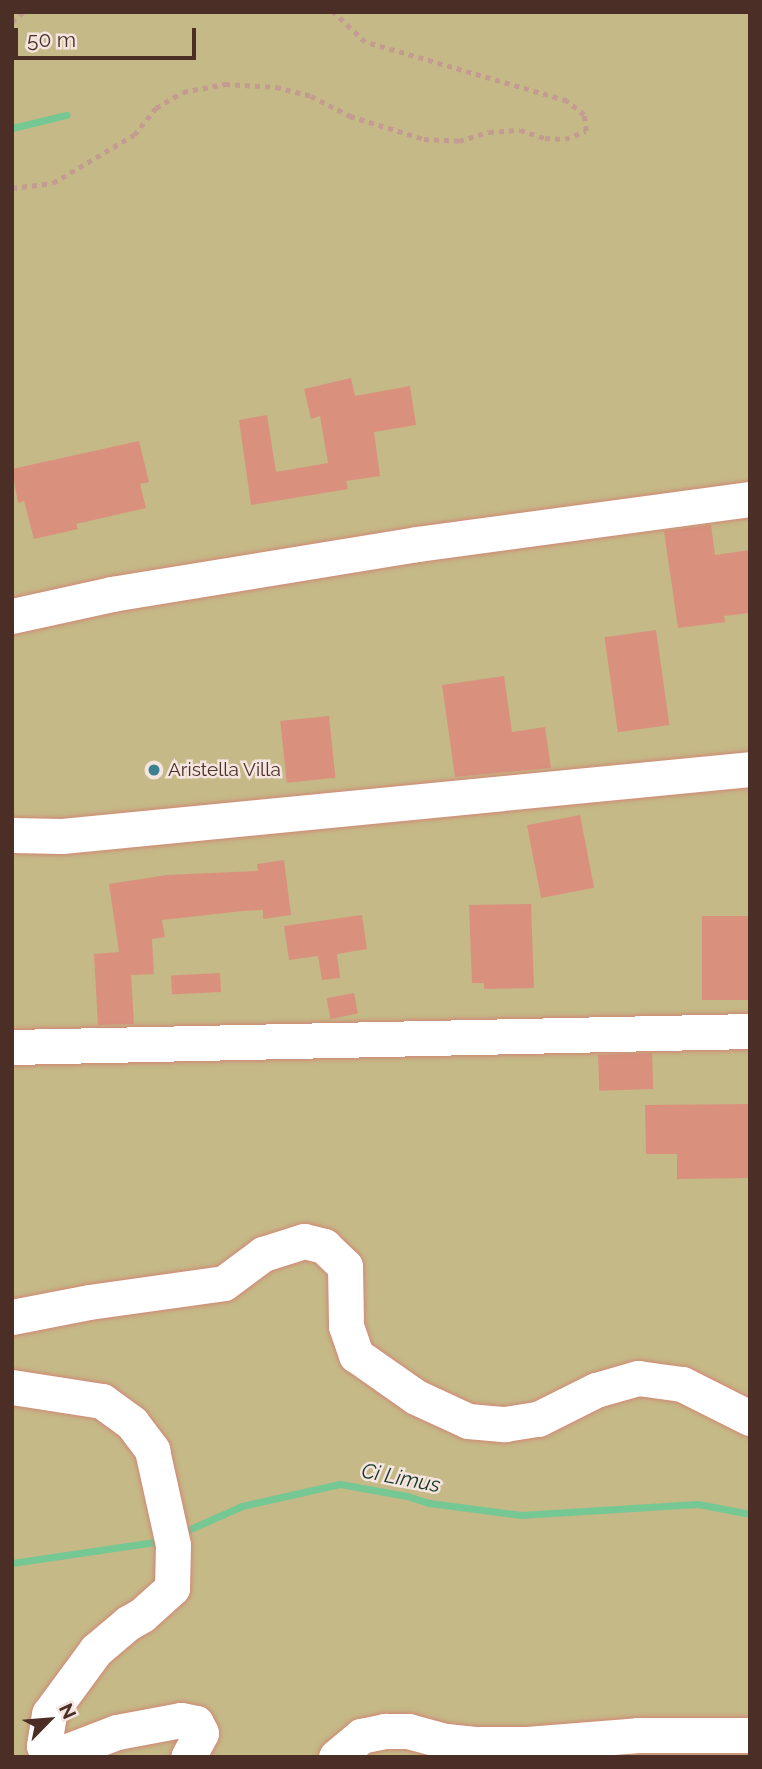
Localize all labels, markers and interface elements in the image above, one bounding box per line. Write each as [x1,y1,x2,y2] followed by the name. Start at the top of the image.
[18,14,200,58] scale bar
[27,27,76,52] text: 50 m
[168,759,281,781] place label: Aristella Villa
[146,762,162,778] marker: Aristella Villa
[359,1458,443,1498] water label: Ci Limus
[14,1685,84,1755] north arrow
[55,1700,81,1722] text: N

